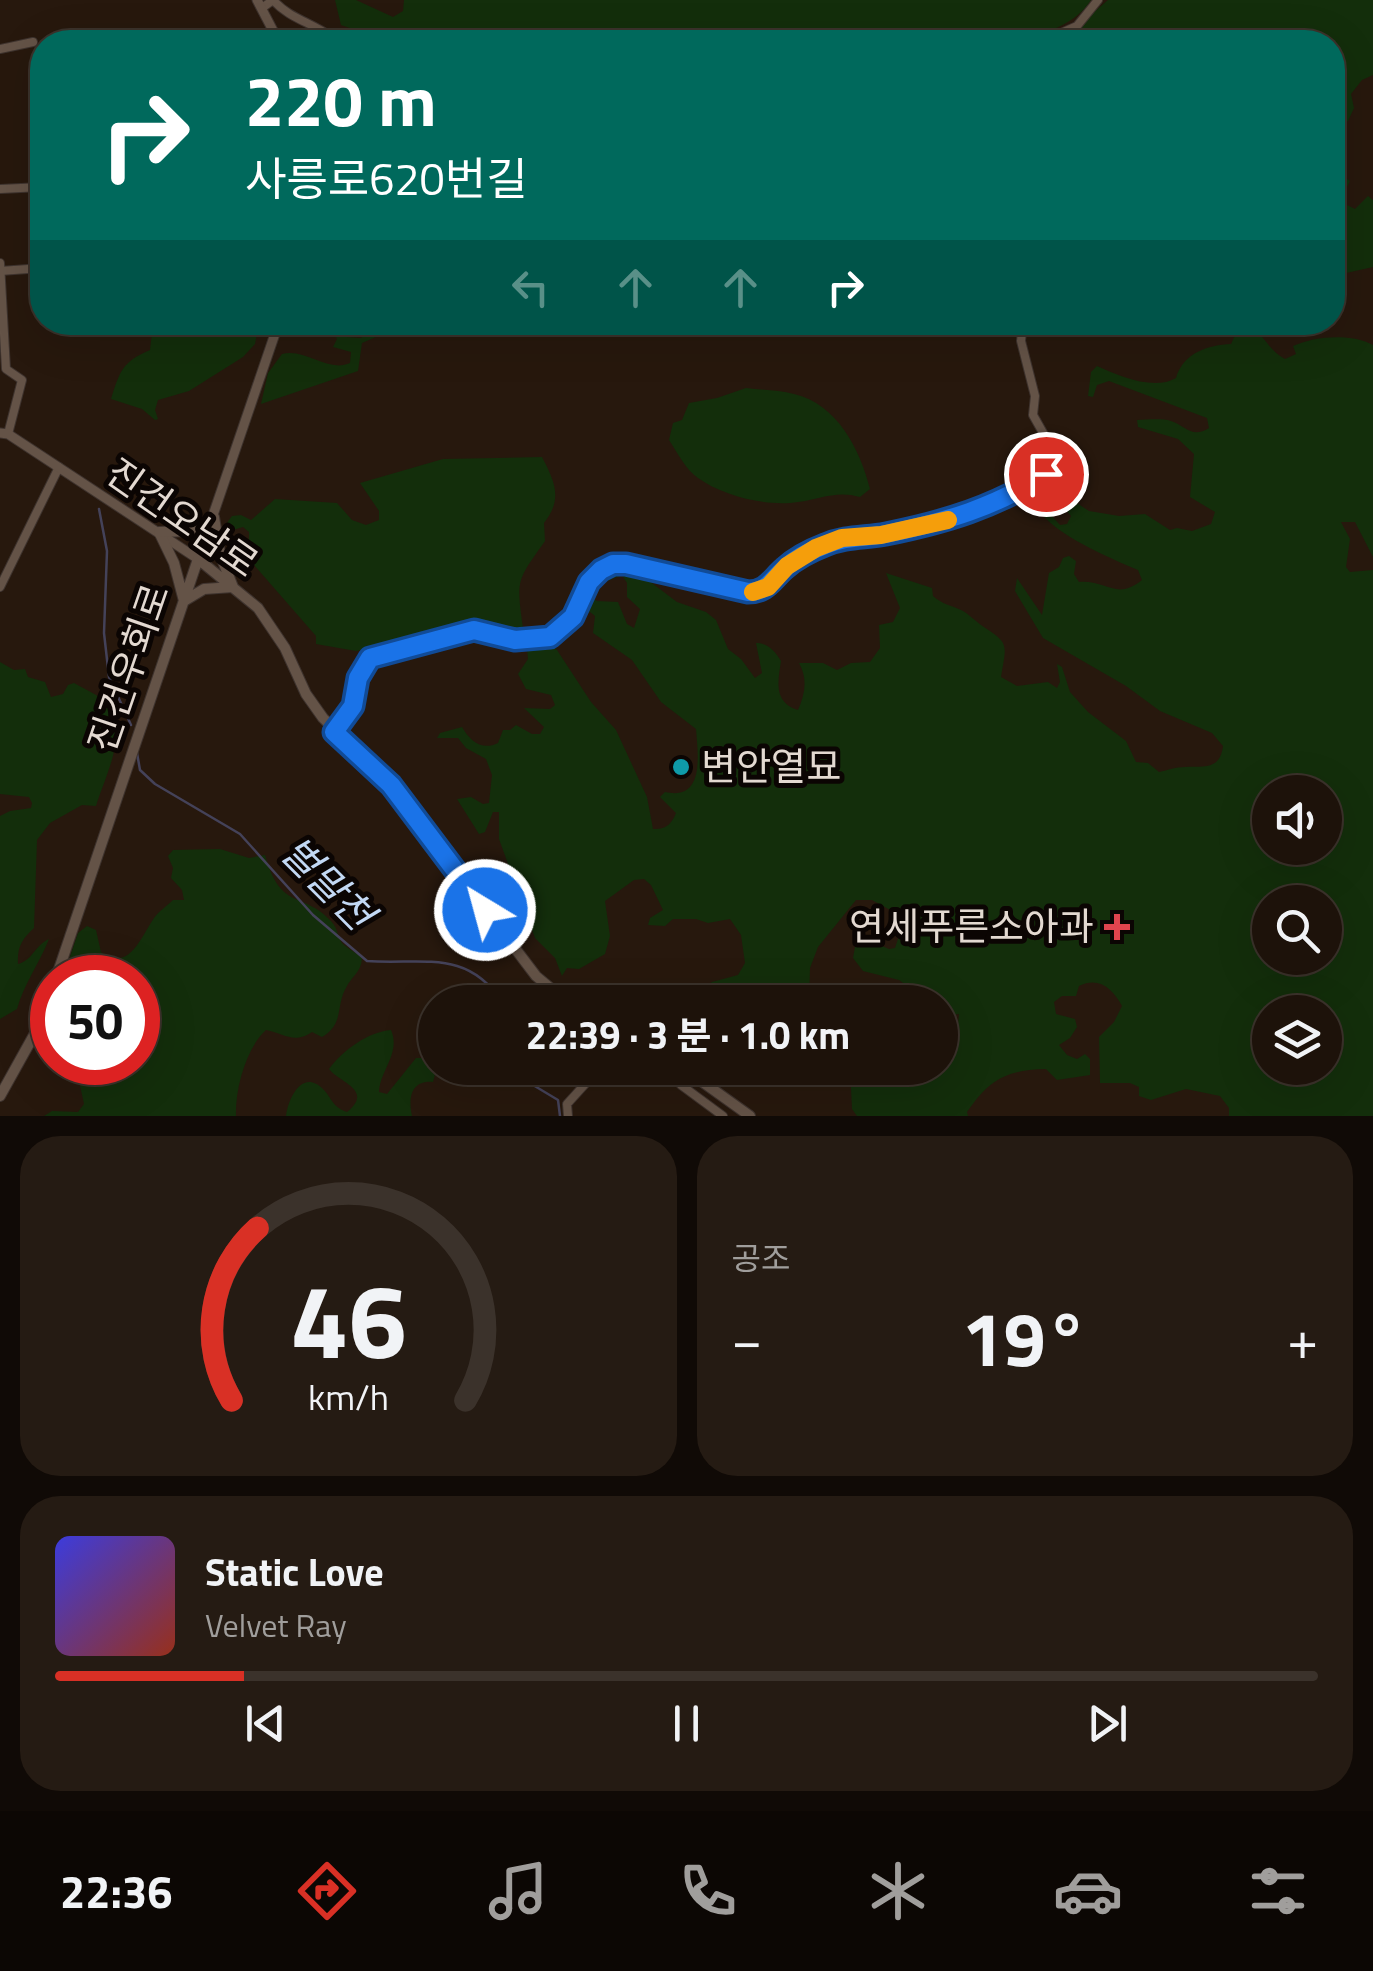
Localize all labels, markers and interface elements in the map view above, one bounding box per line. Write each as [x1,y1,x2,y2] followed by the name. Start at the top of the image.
[245,47,437,153] text: 220 m
[80,70,210,200] icon: right
[245,144,528,212] text: 사릉로620번길
[503,260,558,315] icon: left
[608,260,663,315] icon: ahead
[713,260,768,315] icon: ahead
[818,260,873,315] icon: right
[1004,432,1089,517] pin
[94,443,271,591] street label: 진건오남로
[1019,447,1074,502] icon: arrive
[72,576,184,760] street label: 진건우회로
[701,737,841,795] place label: 변안열묘
[670,756,692,778] marker: 변안열묘
[1252,775,1342,1085] map controls
[1252,775,1342,865] button: sound
[267,822,391,946] water label: 벌말천
[433,858,537,962] position arrow
[1252,885,1342,975] button: search
[849,897,1094,955] place label: 연세푸른소아과
[1104,914,1130,940] marker: 연세푸른소아과
[30,955,160,1085] speed limit sign: 50
[1252,995,1342,1085] button: layers
[526,1006,850,1064] text: 22:39 · 3 분 · 1.0 km
[732,1234,790,1282] text: 공조
[290,1240,406,1398] text: 46
[962,1281,1088,1395] text: 19°
[732,1297,762,1380] text: −
[1287,1297,1318,1380] text: +
[308,1369,389,1424] text: km/h
[205,1543,384,1601] text: Static Love
[205,1601,347,1649] text: Velvet Ray
[238,1696,293,1751] icon: previous
[659,1696,714,1751] icon: pause
[1080,1696,1135,1751] icon: next
[292,1856,362,1926] icon: directions
[483,1856,553,1926] icon: music
[673,1856,743,1926] icon: phone
[863,1856,933,1926] icon: climate
[1053,1856,1123,1926] icon: car
[1243,1856,1313,1926] icon: filters
[60,1857,172,1925] text: 22:36

